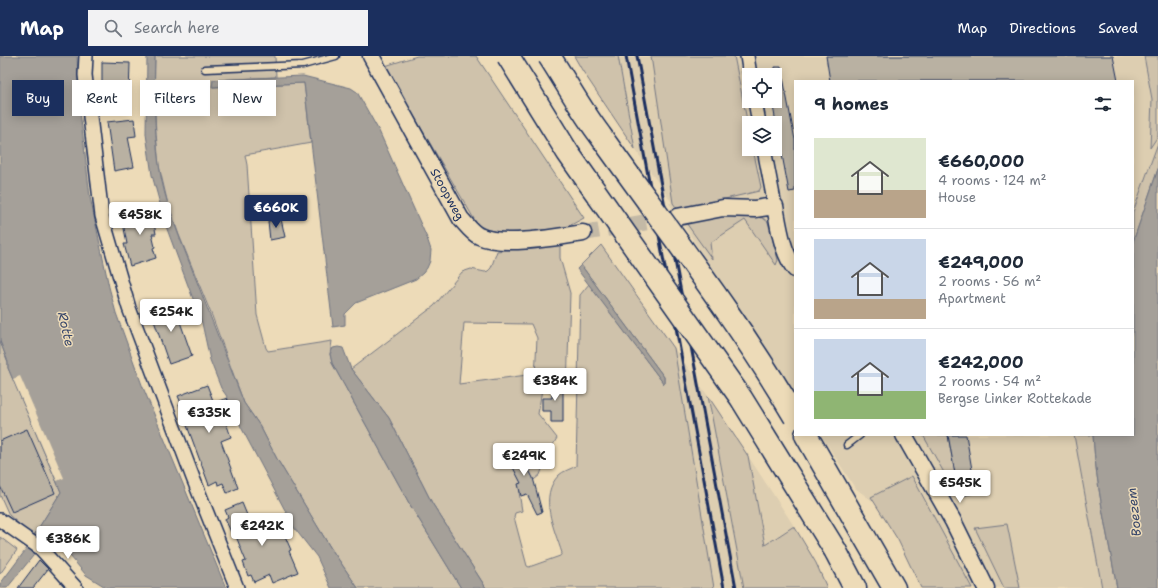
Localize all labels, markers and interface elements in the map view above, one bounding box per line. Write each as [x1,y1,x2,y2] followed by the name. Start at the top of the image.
[88,10,368,46] search box
[20,16,64,41] text: Map
[102,17,124,39] icon: search
[134,18,220,38] text: Search here
[958,19,988,37] text: Map
[1010,19,1076,37] text: Directions
[1098,19,1138,37] text: Saved
[742,68,782,156] map controls
[742,68,782,108] button: locate
[12,80,64,116] chip: Buy
[72,80,132,116] chip: Rent
[140,80,210,116] chip: Filters
[218,80,276,116] chip: New
[814,93,889,115] text: 9 homes
[1092,93,1114,115] icon: filters
[742,116,782,156] button: layers
[938,150,1024,172] text: €660,000
[846,154,894,202] icon: home
[427,166,468,223] street label: Stoopweg
[938,172,1047,189] text: 4 rooms · 124 m²
[938,189,976,206] text: House
[248,195,304,229] pin: €660K
[253,199,299,216] text: €660K
[112,202,168,236] pin: €458K
[118,206,162,223] text: €458K
[938,251,1024,273] text: €249,000
[846,255,894,303] icon: home
[938,273,1041,290] text: 2 rooms · 56 m²
[938,290,1006,307] text: Apartment
[143,299,199,333] pin: €254K
[149,303,193,320] text: €254K
[54,310,78,348] water label: Rotte
[938,351,1024,373] text: €242,000
[846,355,894,403] icon: home
[527,368,583,402] pin: €384K
[532,372,578,389] text: €384K
[938,373,1041,390] text: 2 rooms · 54 m²
[938,390,1092,407] text: Bergse Linker Rottekade
[181,400,237,434] pin: €335K
[187,404,231,421] text: €335K
[496,443,552,477] pin: €249K
[502,447,546,464] text: €249K
[932,470,988,504] pin: €545K
[939,474,981,491] text: €545K
[1123,487,1145,537] water label: Boezem
[234,513,290,547] pin: €242K
[240,517,284,534] text: €242K
[40,526,96,560] pin: €386K
[45,530,91,547] text: €386K

